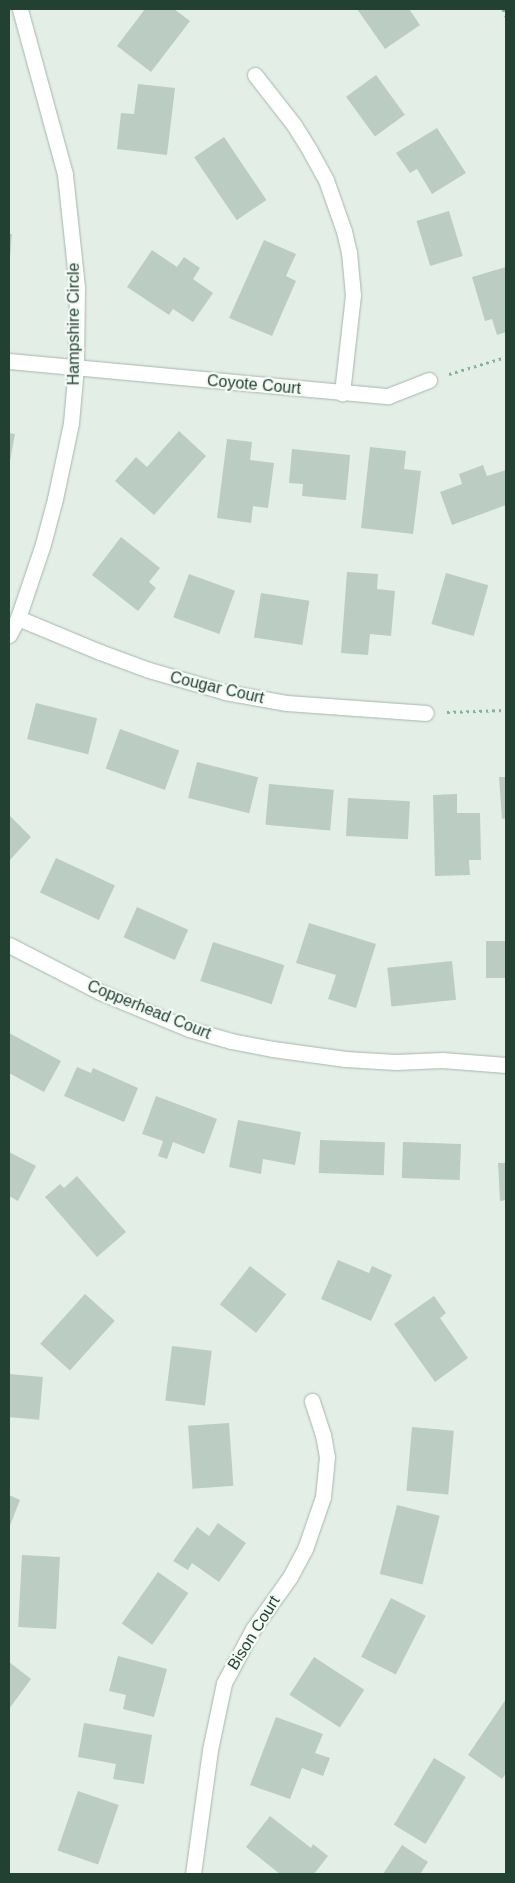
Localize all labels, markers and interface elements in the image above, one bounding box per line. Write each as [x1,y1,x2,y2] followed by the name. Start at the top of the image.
[64,263,84,385] street label: Hampshire Circle
[206,371,302,399] street label: Coyote Court
[168,668,266,708] street label: Cougar Court
[84,976,214,1044] street label: Copperhead Court
[224,1592,284,1674] street label: Bison Court

